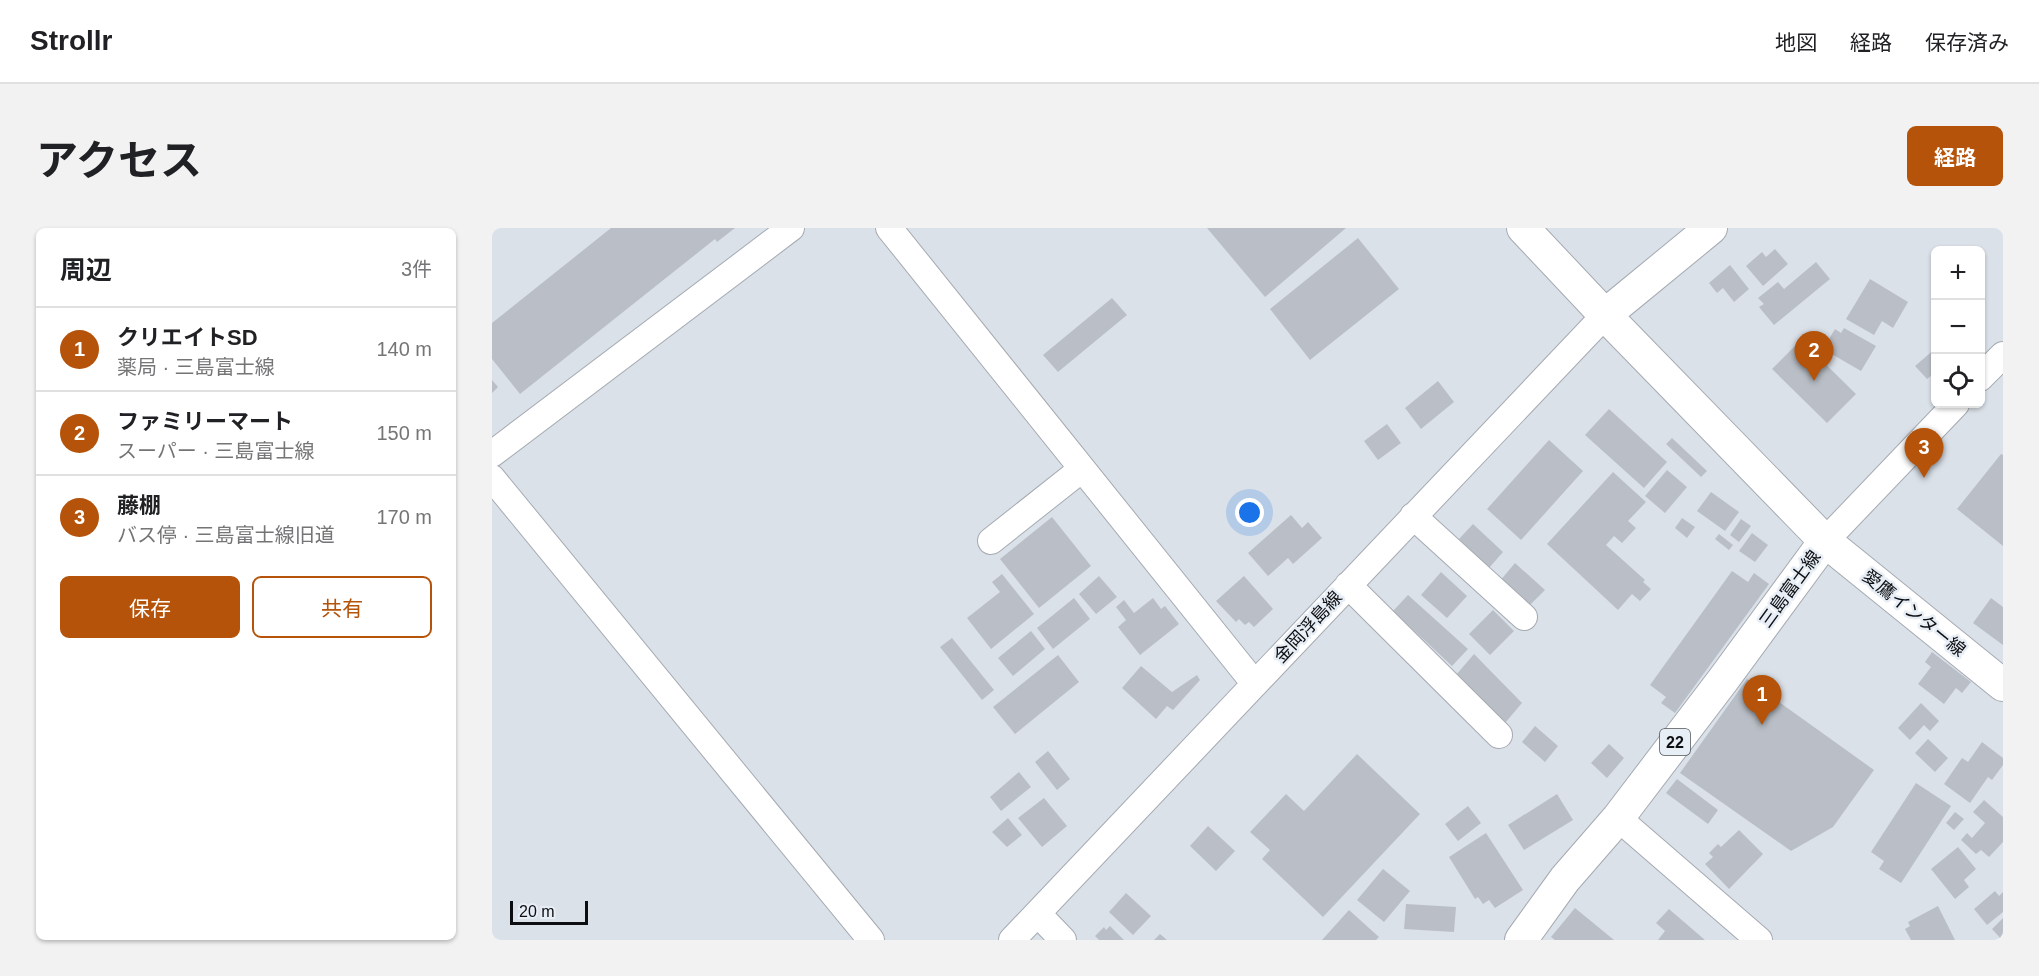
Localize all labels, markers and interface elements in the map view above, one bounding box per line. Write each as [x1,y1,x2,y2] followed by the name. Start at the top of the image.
[30,25,112,56] text: Strollr
[1775,31,1817,54] text: 地図
[1850,31,1892,54] text: 経路
[1925,31,2009,54] text: 保存済み
[1907,126,2003,186] button: 経路
[36,137,202,184] text: アクセス
[1931,246,1985,408] map controls
[1931,246,1985,300] button: +
[60,255,112,285] text: 周辺
[401,258,432,280] text: 3件
[1931,300,1985,354] button: −
[117,325,258,350] text: クリエイトSD
[1794,332,1834,381] pin: 2
[74,338,85,360] text: 1
[376,338,432,360] text: 140 m
[1931,354,1985,408] button: locate
[117,356,275,378] text: 薬局 · 三島富士線
[117,409,293,434] text: ファミリーマート
[74,422,85,444] text: 2
[376,422,432,444] text: 150 m
[1904,428,1944,478] pin: 3
[117,440,315,462] text: スーパー · 三島富士線
[117,493,161,518] text: 藤棚
[1235,498,1264,527] your location
[74,506,85,528] text: 3
[376,506,432,528] text: 170 m
[117,524,335,546] text: バス停 · 三島富士線旧道
[1755,547,1825,631] street label: 三島富士線
[1859,566,1969,660] street label: 愛鷹インター線
[60,576,240,638] button: 保存
[252,576,432,638] button: 共有
[1270,587,1346,667] street label: 金岡浮島線
[1742,676,1782,725] pin: 1
[1660,729,1690,755] road number: 22
[510,898,588,926] scale bar
[519,903,555,920] text: 20 m

